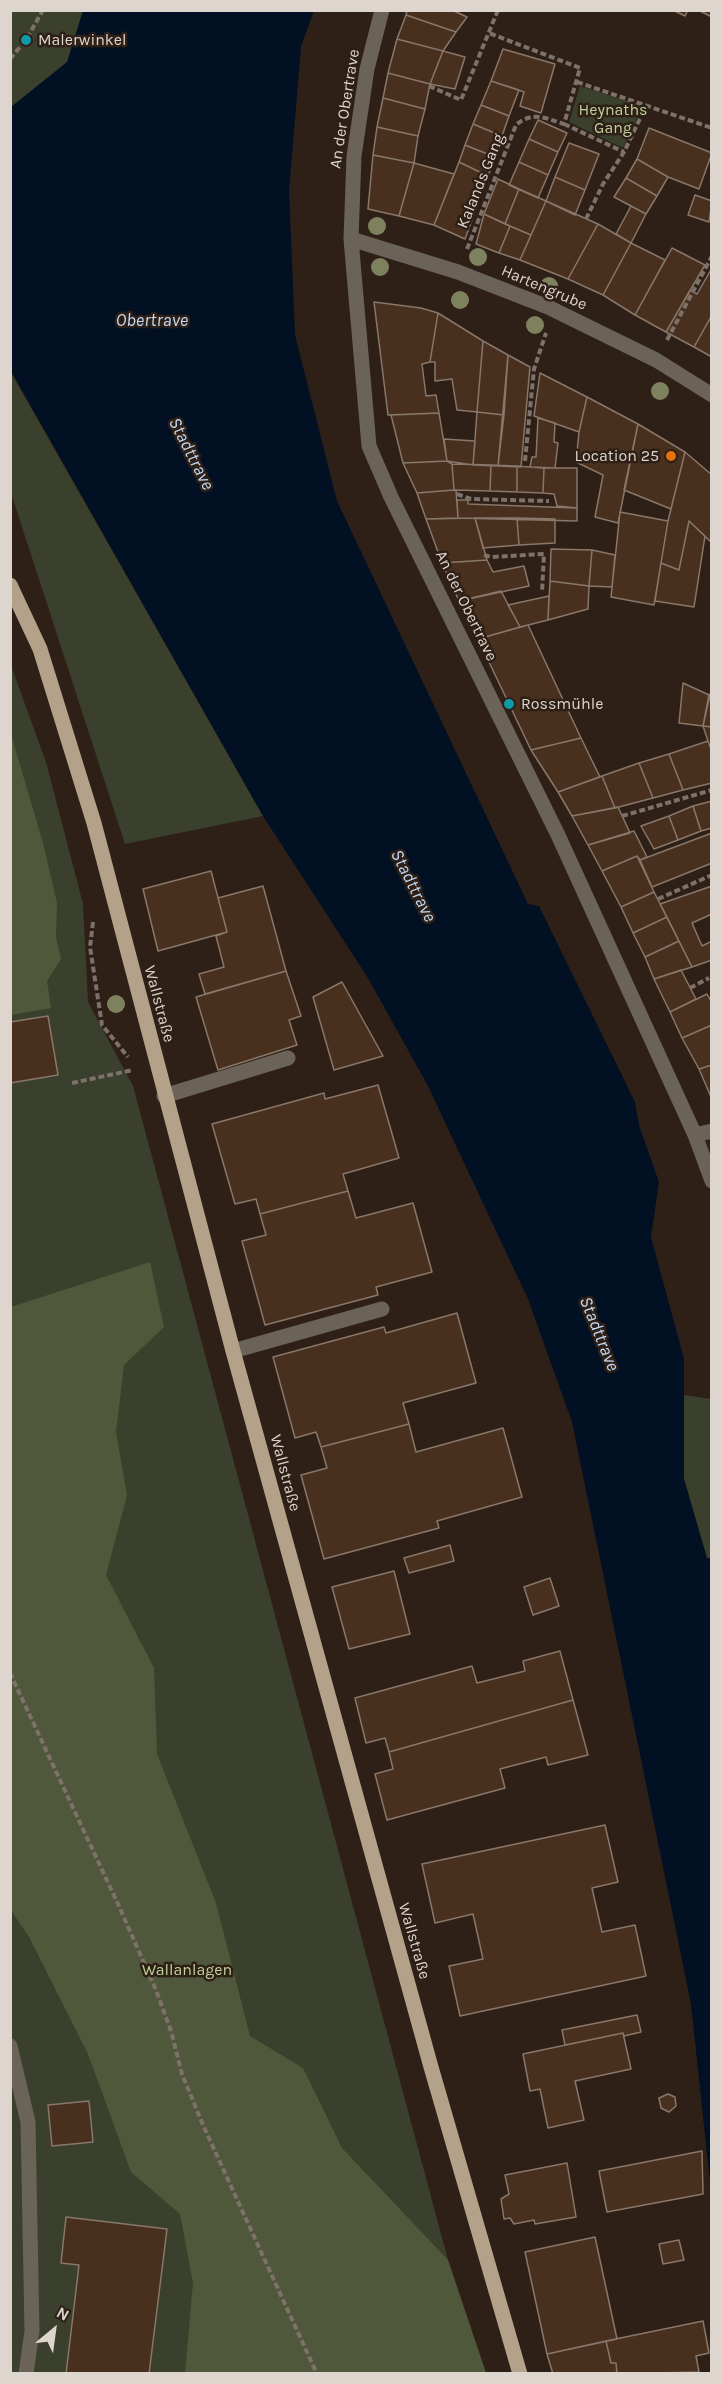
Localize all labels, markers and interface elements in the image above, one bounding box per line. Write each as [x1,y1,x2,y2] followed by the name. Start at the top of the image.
[38,30,127,50] place label: Malerwinkel
[19,33,33,47] marker: Malerwinkel
[326,48,364,170] street label: An der Obertrave
[579,100,647,138] park label: Heynaths Gang
[453,131,509,231] street label: Kalands Gang
[498,261,590,315] street label: Hartengrube
[116,310,188,332] water label: Obertrave
[164,414,218,494] water label: Stadttrave
[574,446,659,466] place label: Location 25
[664,449,678,463] marker: Location 25
[431,548,501,664] street label: An der Obertrave
[521,694,603,714] place label: Rossmühle
[502,697,516,711] marker: Rossmühle
[386,846,440,926] water label: Stadttrave
[140,964,178,1044] street label: Wallstraße
[574,1294,624,1374] water label: Stadttrave
[266,1433,304,1513] street label: Wallstraße
[394,1901,434,1981] street label: Wallstraße
[142,1960,232,1980] park label: Wallanlagen
[24,2300,84,2360] north arrow
[53,2303,73,2325] text: N

